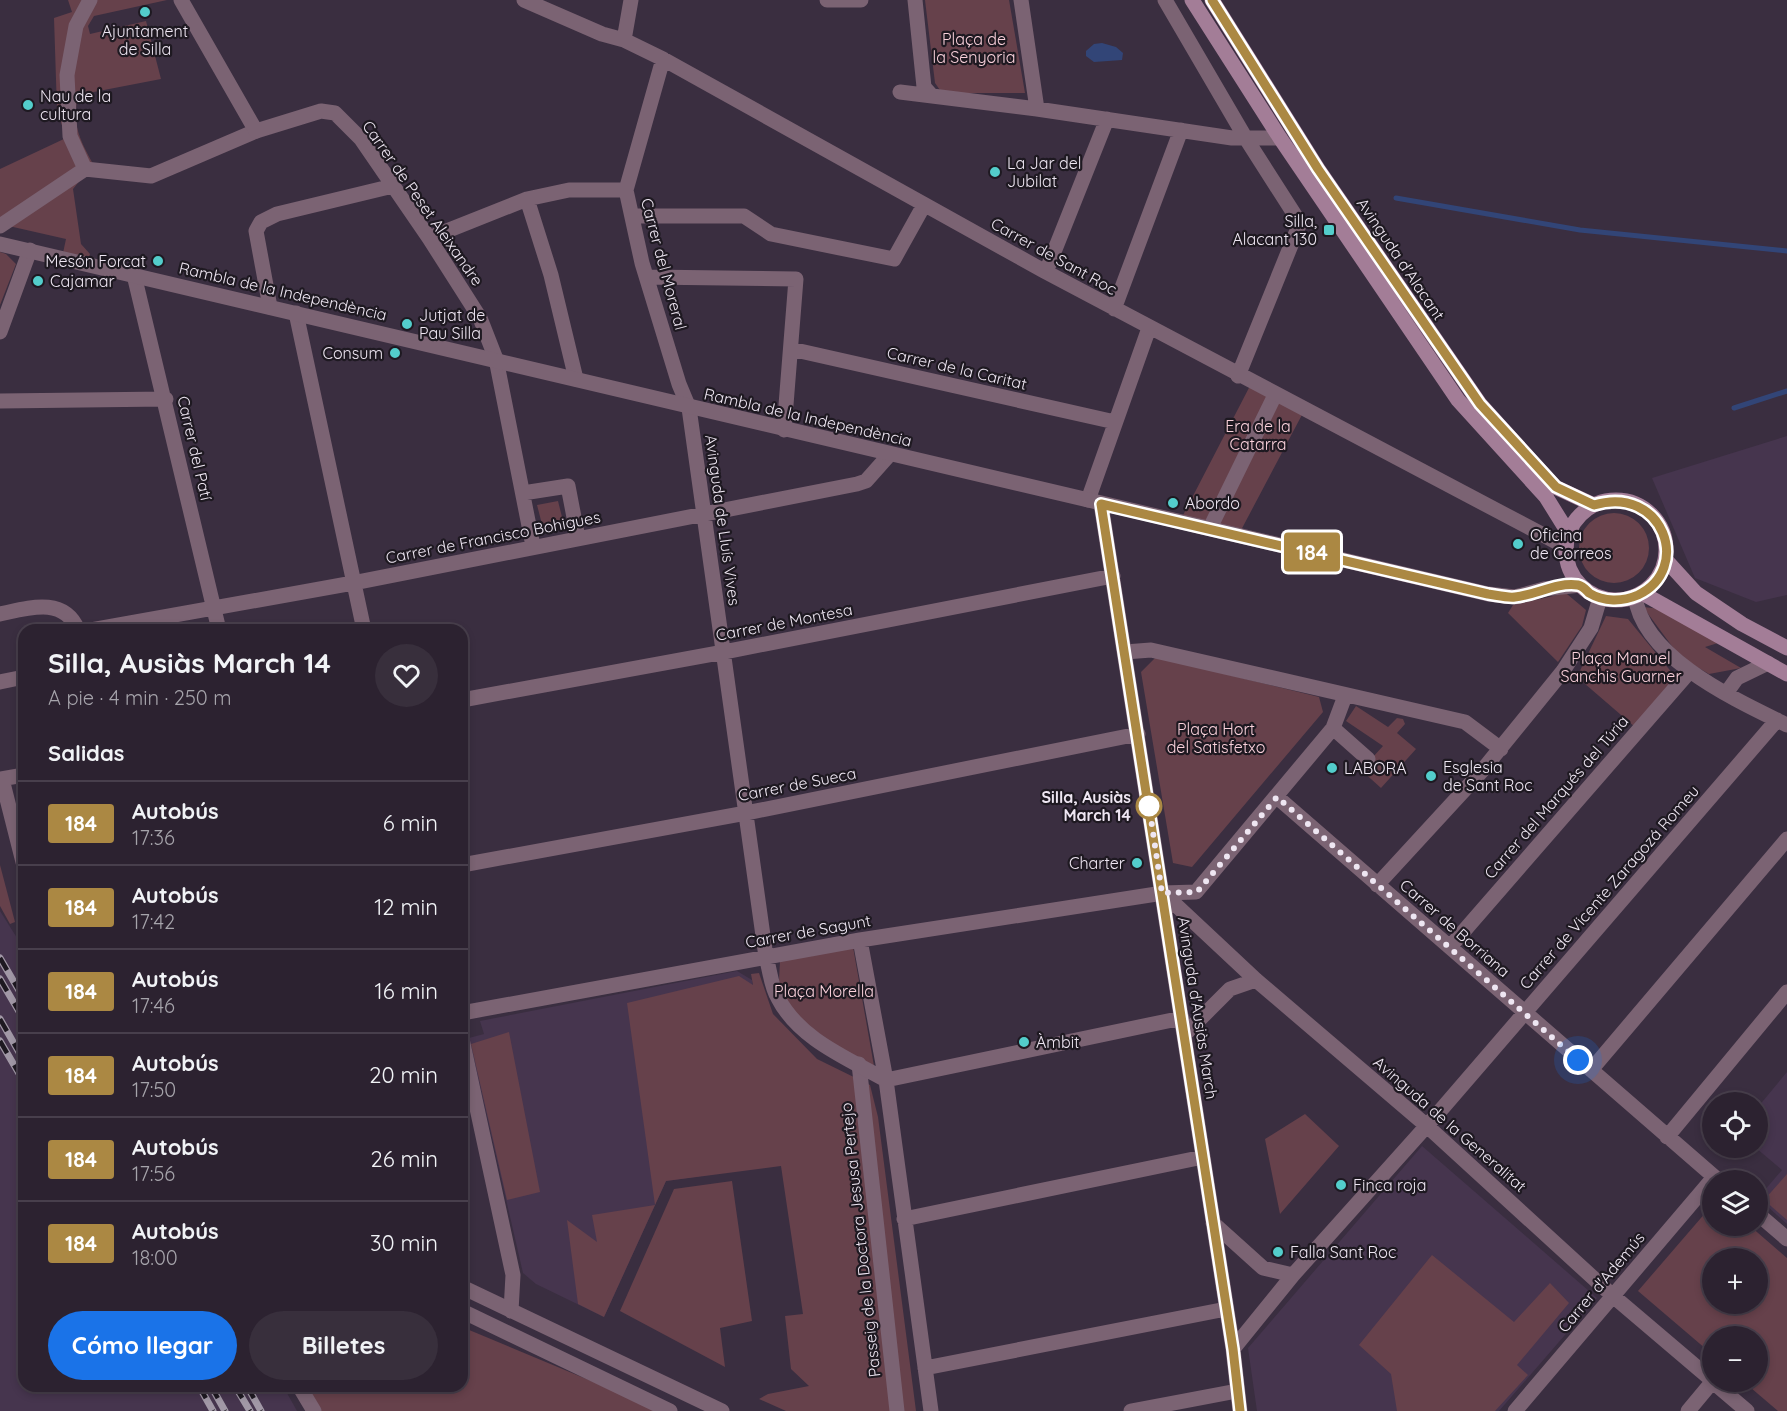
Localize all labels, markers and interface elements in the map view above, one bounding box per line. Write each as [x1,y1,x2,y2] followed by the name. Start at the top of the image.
[138,5,152,19] marker: Ajuntament de Silla
[102,21,188,59] place label: Ajuntament de Silla
[933,29,1015,67] park label: Plaça de la Senyoria
[40,86,111,124] place label: Nau de la cultura
[21,98,35,112] marker: Nau de la cultura
[358,117,488,289] street label: Carrer de Peset Aleixandre
[1007,153,1081,191] place label: La Jar del Jubilat
[988,165,1002,179] marker: La Jar del Jubilat
[1353,194,1449,324] street label: Avinguda d'Alacant
[637,196,691,332] street label: Carrer del Moreral
[1232,211,1317,249] place label: Silla, Alacant 130
[987,213,1121,299] street label: Carrer de Sant Roc
[1322,223,1336,237] marker: Silla, Alacant 130
[45,251,146,271] place label: Mesón Forcat
[151,254,165,268] marker: Mesón Forcat
[177,257,389,325] street label: Rambla de la Independència
[50,271,115,291] place label: Cajamar
[31,274,45,288] marker: Cajamar
[419,305,485,343] place label: Jutjat de Pau Silla
[400,317,414,331] marker: Jutjat de Pau Silla
[885,342,1029,394] street label: Carrer de la Caritat
[322,343,383,363] place label: Consum
[388,346,402,360] marker: Consum
[702,383,914,451] street label: Rambla de la Independència
[173,394,217,503] street label: Carrer del Patí
[1225,416,1291,454] park label: Era de la Catarra
[701,433,745,607] street label: Avinguda de Lluís Vives
[1185,493,1240,513] place label: Abordo
[1166,496,1180,510] marker: Abordo
[384,506,602,568] street label: Carrer de Francisco Bohigues
[1530,525,1611,563] place label: Oficina de Correos
[1278,532,1346,572] line badge: 184
[1511,537,1525,551] marker: Oficina de Correos
[1296,539,1328,565] text: 184
[714,599,854,645] street label: Carrer de Montesa
[375,644,438,707] button: heart
[48,645,331,680] text: Silla, Ausiàs March 14
[1560,648,1682,686] park label: Plaça Manuel Sanchis Guarner
[48,685,231,710] text: A pie · 4 min · 250 m
[1480,711,1632,883] street label: Carrer del Marqués del Túria
[1167,719,1265,757] park label: Plaça Hort del Satisfetxo
[48,739,124,767] text: Salidas
[1443,757,1532,795] place label: Esglesia de Sant Roc
[1344,758,1407,778] place label: LABORA
[1325,761,1339,775] marker: LABORA
[736,763,858,805] street label: Carrer de Sueca
[1424,769,1438,783] marker: Esglesia de Sant Roc
[1515,781,1703,993] street label: Carrer de Vicente Zaragozá Romeu
[1041,787,1132,825] place label: Silla, Ausiàs March 14
[1136,793,1162,819] marker: Silla, Ausiàs March 14
[132,797,219,825] text: Autobús
[383,809,438,837] text: 6 min
[65,810,97,836] text: 184
[132,825,175,850] text: 17:36
[1069,853,1125,873] place label: Charter
[1130,856,1144,870] marker: Charter
[1396,875,1514,981] street label: Carrer de Borriana
[132,881,219,909] text: Autobús
[374,893,438,921] text: 12 min
[65,894,97,920] text: 184
[132,909,175,934] text: 17:42
[744,910,872,952] street label: Carrer de Sagunt
[1174,915,1222,1101] street label: Avinguda d'Ausiàs March
[132,965,219,993] text: Autobús
[375,977,438,1005] text: 16 min
[65,978,97,1004] text: 184
[774,981,874,1001] park label: Plaça Morella
[132,993,175,1018] text: 17:46
[1036,1032,1080,1052] place label: Àmbit
[1017,1035,1031,1049] marker: Àmbit
[1563,1045,1593,1075] your location
[132,1049,219,1077] text: Autobús
[1369,1052,1531,1196] street label: Avinguda de la Generalitat
[369,1061,438,1089] text: 20 min
[65,1062,97,1088] text: 184
[132,1077,176,1102] text: 17:50
[1702,1092,1768,1392] map controls
[1702,1092,1768,1158] button: locate
[836,1102,884,1378] street label: Passeig de la Doctora Jesusa Pertejo
[132,1133,219,1161] text: Autobús
[370,1145,438,1173] text: 26 min
[65,1146,97,1172] text: 184
[132,1161,175,1186] text: 17:56
[1702,1170,1768,1236] button: layers
[1353,1175,1427,1195] place label: Finca roja
[1334,1178,1348,1192] marker: Finca roja
[132,1217,219,1245] text: Autobús
[1553,1228,1649,1336] street label: Carrer d'Ademús
[370,1229,438,1257] text: 30 min
[65,1230,97,1256] text: 184
[1290,1242,1396,1262] place label: Falla Sant Roc
[132,1245,178,1270] text: 18:00
[1271,1245,1285,1259] marker: Falla Sant Roc
[1702,1248,1768,1314] button: +
[48,1311,237,1380] button: Cómo llegar
[249,1311,438,1380] button: Billetes
[1702,1326,1768,1392] button: −

